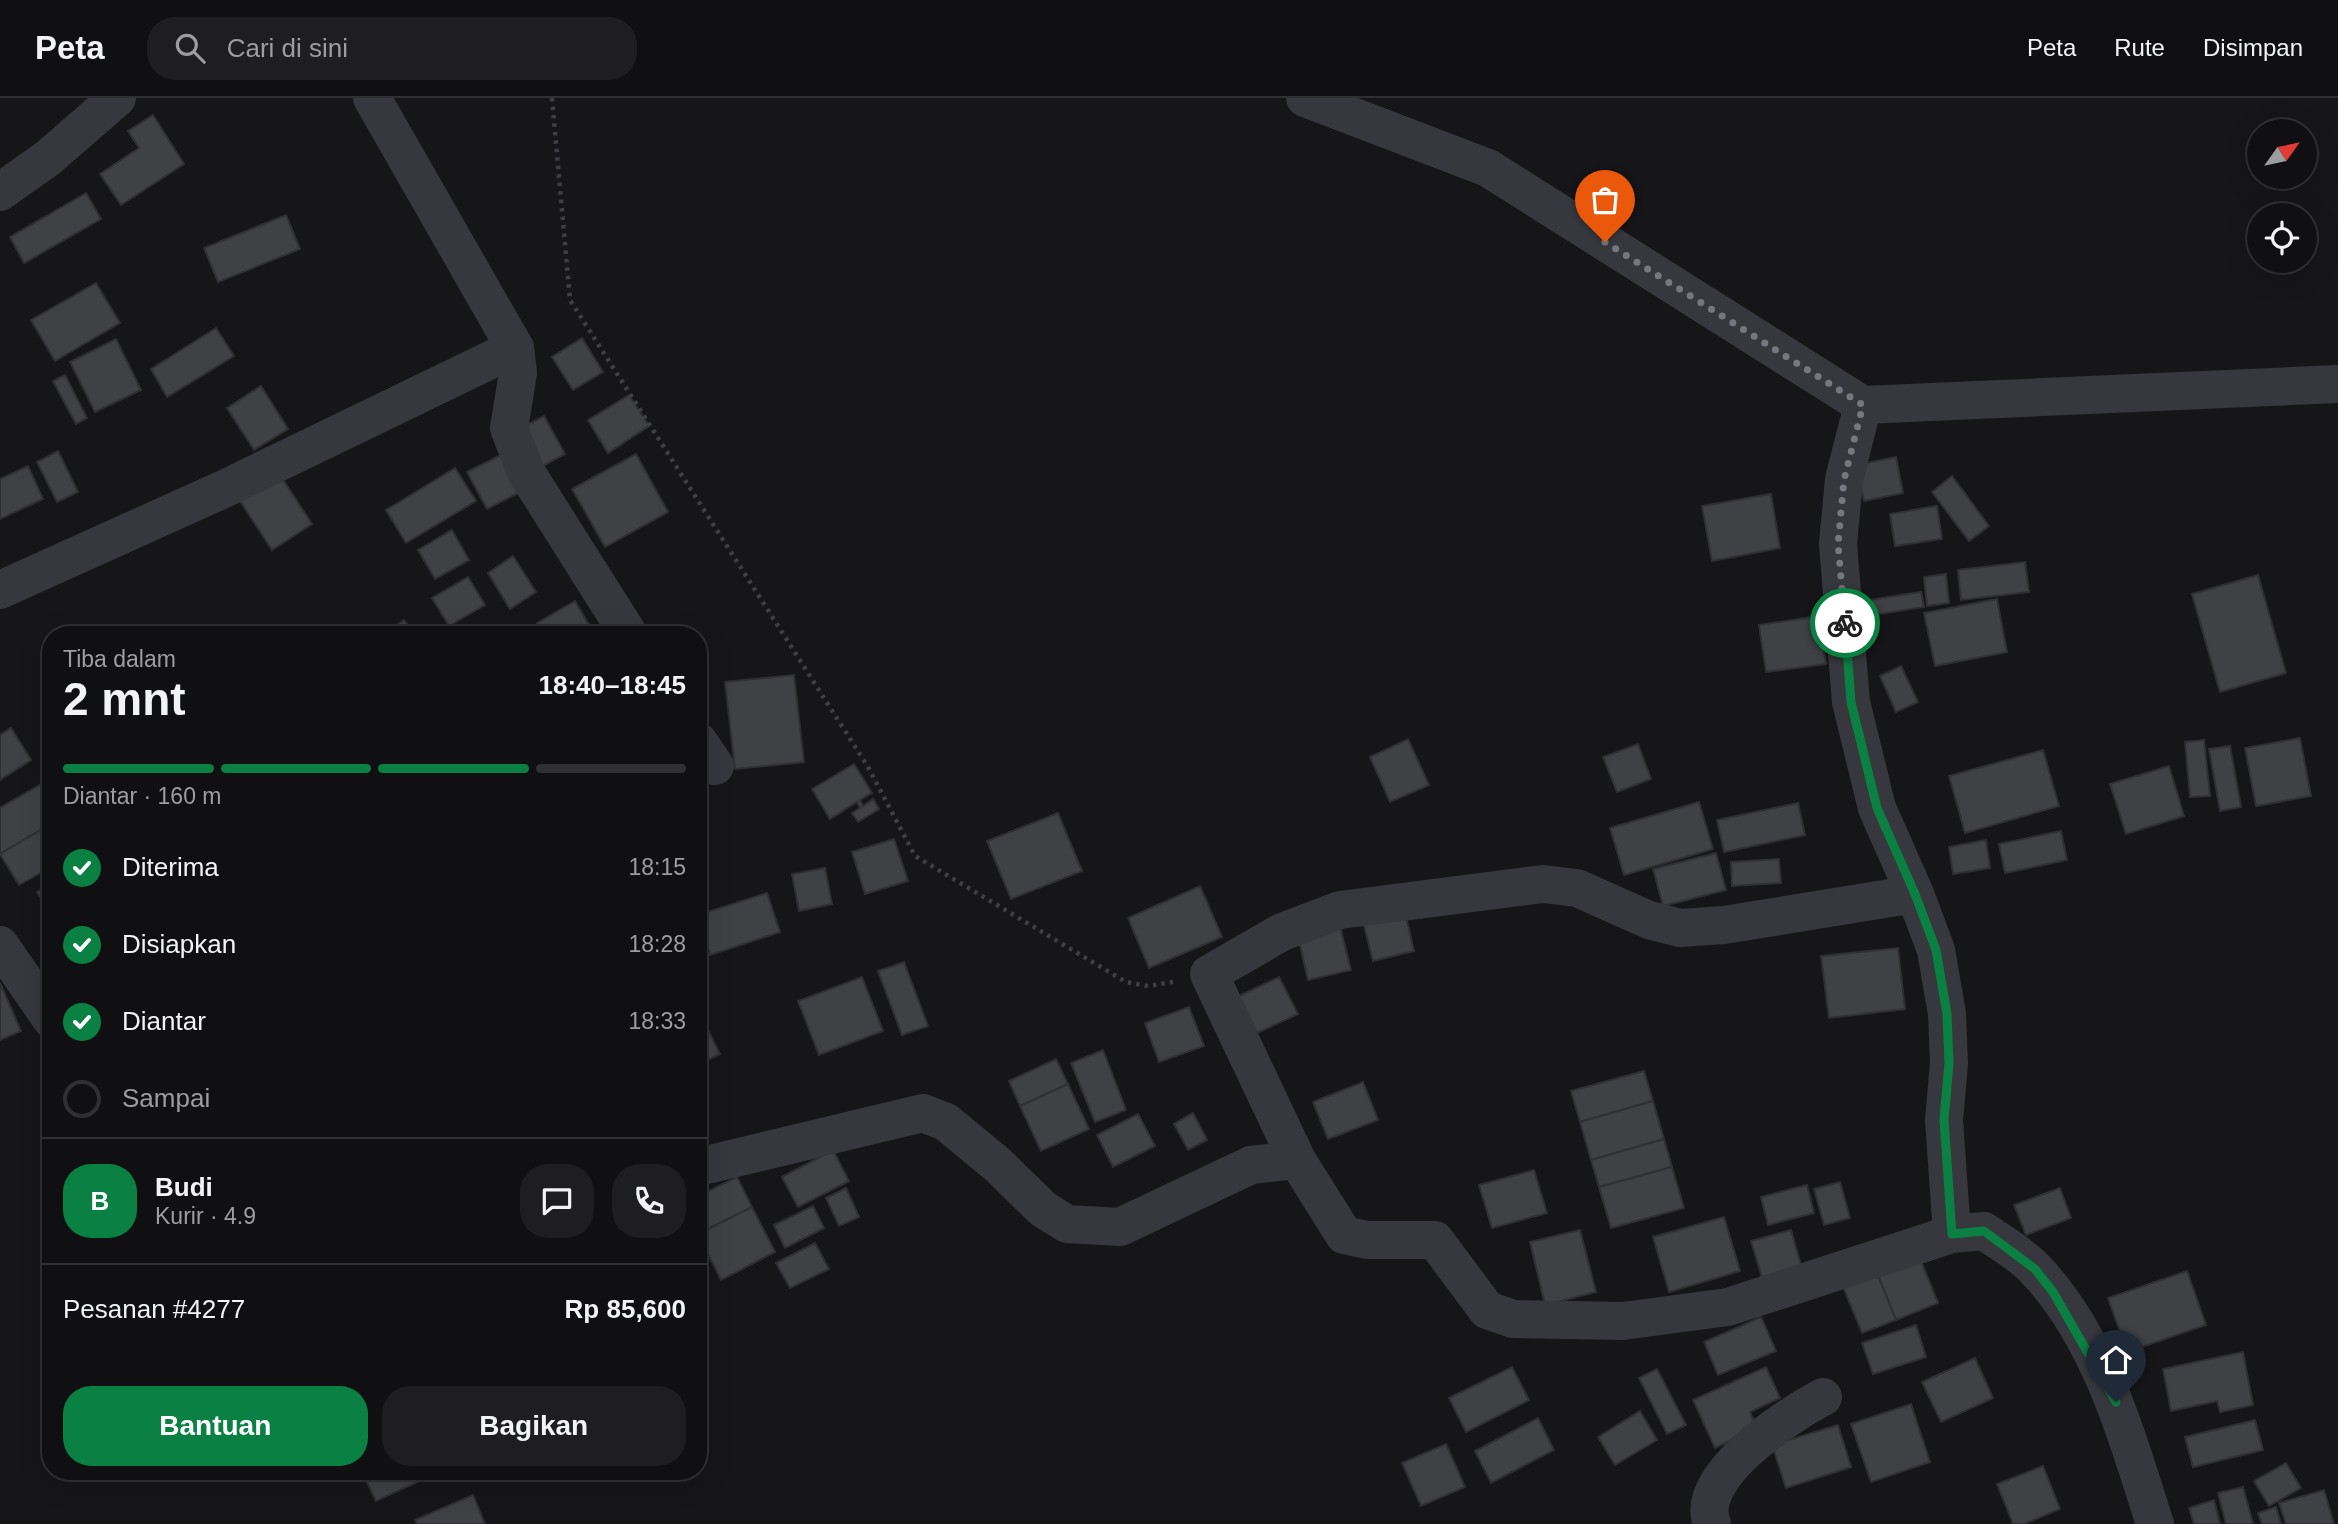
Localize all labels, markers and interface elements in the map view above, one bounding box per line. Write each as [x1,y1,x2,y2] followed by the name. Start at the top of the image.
[147,17,637,80] search box
[35,29,105,66] text: Peta
[171,29,209,67] icon: search
[227,33,348,63] text: Cari di sini
[2027,34,2076,61] text: Peta
[2114,34,2165,61] text: Rute
[2203,34,2303,61] text: Disimpan
[2247,119,2317,189] north arrow
[2247,119,2317,273] map controls
[1575,170,1635,242] pin
[1586,181,1624,219] icon: bag
[2247,203,2317,273] button: locate
[1810,588,1880,658] courier
[1826,604,1864,642] icon: bike
[63,646,176,672] text: Tiba dalam
[539,670,686,700] text: 18:40–18:45
[63,673,186,725] text: 2 mnt
[63,783,222,809] text: Diantar · 160 m
[63,849,101,887] icon: check
[122,852,219,882] text: Diterima
[628,854,686,880] text: 18:15
[63,926,101,964] icon: check
[122,929,236,959] text: Disiapkan
[628,931,686,957] text: 18:28
[63,1003,101,1041] icon: check
[122,1006,206,1036] text: Diantar
[628,1008,686,1034] text: 18:33
[122,1083,210,1113] text: Sampai
[520,1164,594,1238] button: chat
[612,1164,686,1238] button: phone
[155,1172,213,1202] text: Budi
[91,1186,109,1216] text: B
[155,1203,256,1229] text: Kurir · 4.9
[63,1294,245,1324] text: Pesanan #4277
[565,1294,686,1324] text: Rp 85,600
[2086,1330,2146,1402] pin
[2097,1341,2135,1379] icon: home
[63,1386,368,1466] button: Bantuan
[382,1386,686,1466] button: Bagikan

